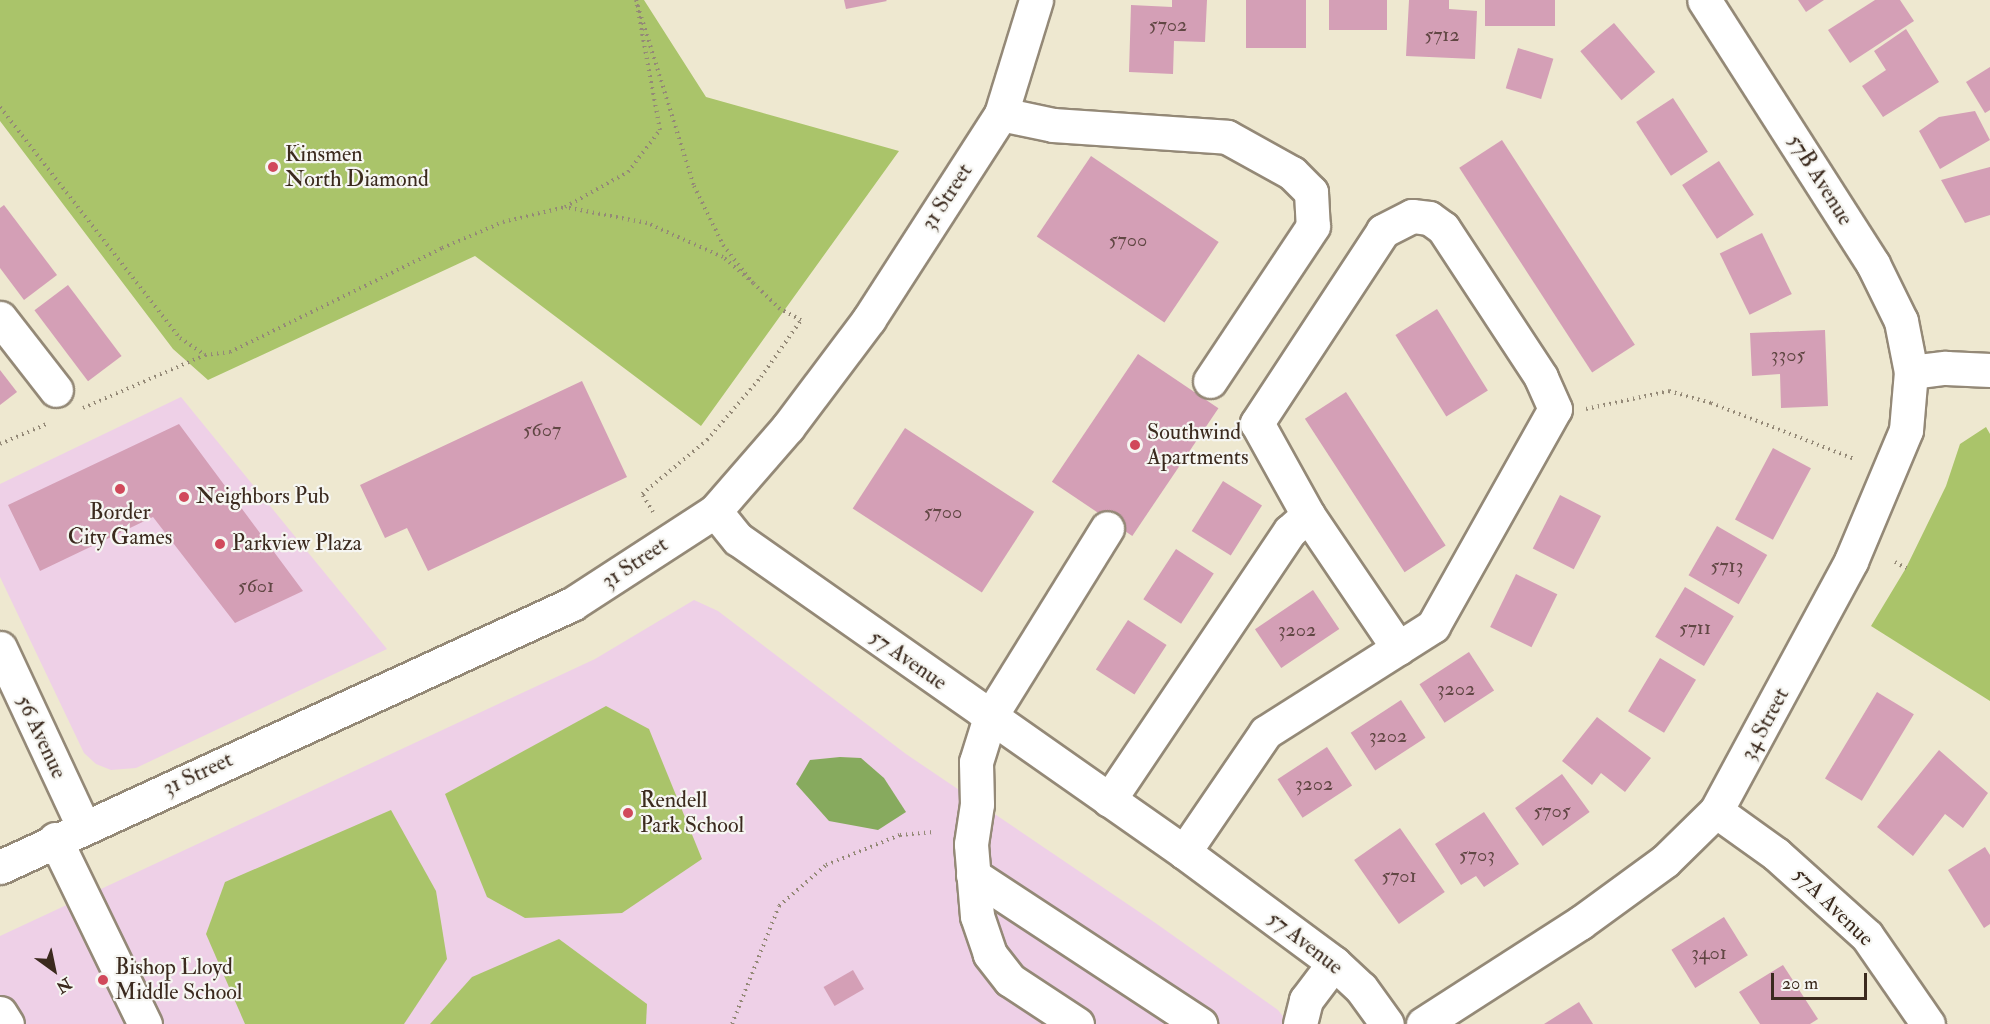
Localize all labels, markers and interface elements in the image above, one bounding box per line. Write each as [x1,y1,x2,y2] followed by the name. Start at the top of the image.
[1149,12,1187,36] house number: 5702
[1424,22,1460,46] house number: 5712
[1782,130,1858,230] street label: 57B Avenue
[285,141,429,192] place label: Kinsmen North Diamond
[916,159,978,235] street label: 31 Street
[266,160,280,174] marker: Kinsmen North Diamond
[1109,227,1147,251] house number: 5700
[1771,342,1805,366] house number: 3305
[523,417,561,441] house number: 5607
[1147,419,1249,470] place label: Southwind Apartments
[1128,438,1142,452] marker: Southwind Apartments
[113,482,127,496] marker: Border City Games
[196,484,329,510] place label: Neighbors Pub
[177,490,191,504] marker: Neighbors Pub
[68,499,172,550] place label: Border City Games
[924,499,962,523] house number: 5700
[232,531,362,557] place label: Parkview Plaza
[597,531,673,595] street label: 31 Street
[213,537,227,551] marker: Parkview Plaza
[1711,553,1743,577] house number: 5713
[238,573,274,597] house number: 5601
[1679,615,1711,639] house number: 5711
[1278,617,1316,641] house number: 3202
[864,624,952,696] street label: 57 Avenue
[1437,676,1475,700] house number: 3202
[1735,683,1795,765] street label: 34 Street
[10,691,72,783] street label: 56 Avenue
[1369,723,1407,747] house number: 3202
[159,746,237,802] street label: 31 Street
[1295,771,1333,795] house number: 3202
[640,787,744,838] place label: Rendell Park School
[1534,798,1570,822] house number: 5705
[621,806,635,820] marker: Rendell Park School
[1459,842,1495,866] house number: 5703
[1787,862,1879,952] street label: 57A Avenue
[1381,863,1417,887] house number: 5701
[1262,905,1348,981] street label: 57 Avenue
[24,940,84,1000] north arrow
[1691,940,1727,964] house number: 3401
[115,954,242,1005] place label: Bishop Lloyd Middle School
[1774,961,1870,999] scale bar
[1782,972,1818,995] text: 20 m
[52,973,75,997] text: N
[96,973,110,987] marker: Bishop Lloyd Middle School

